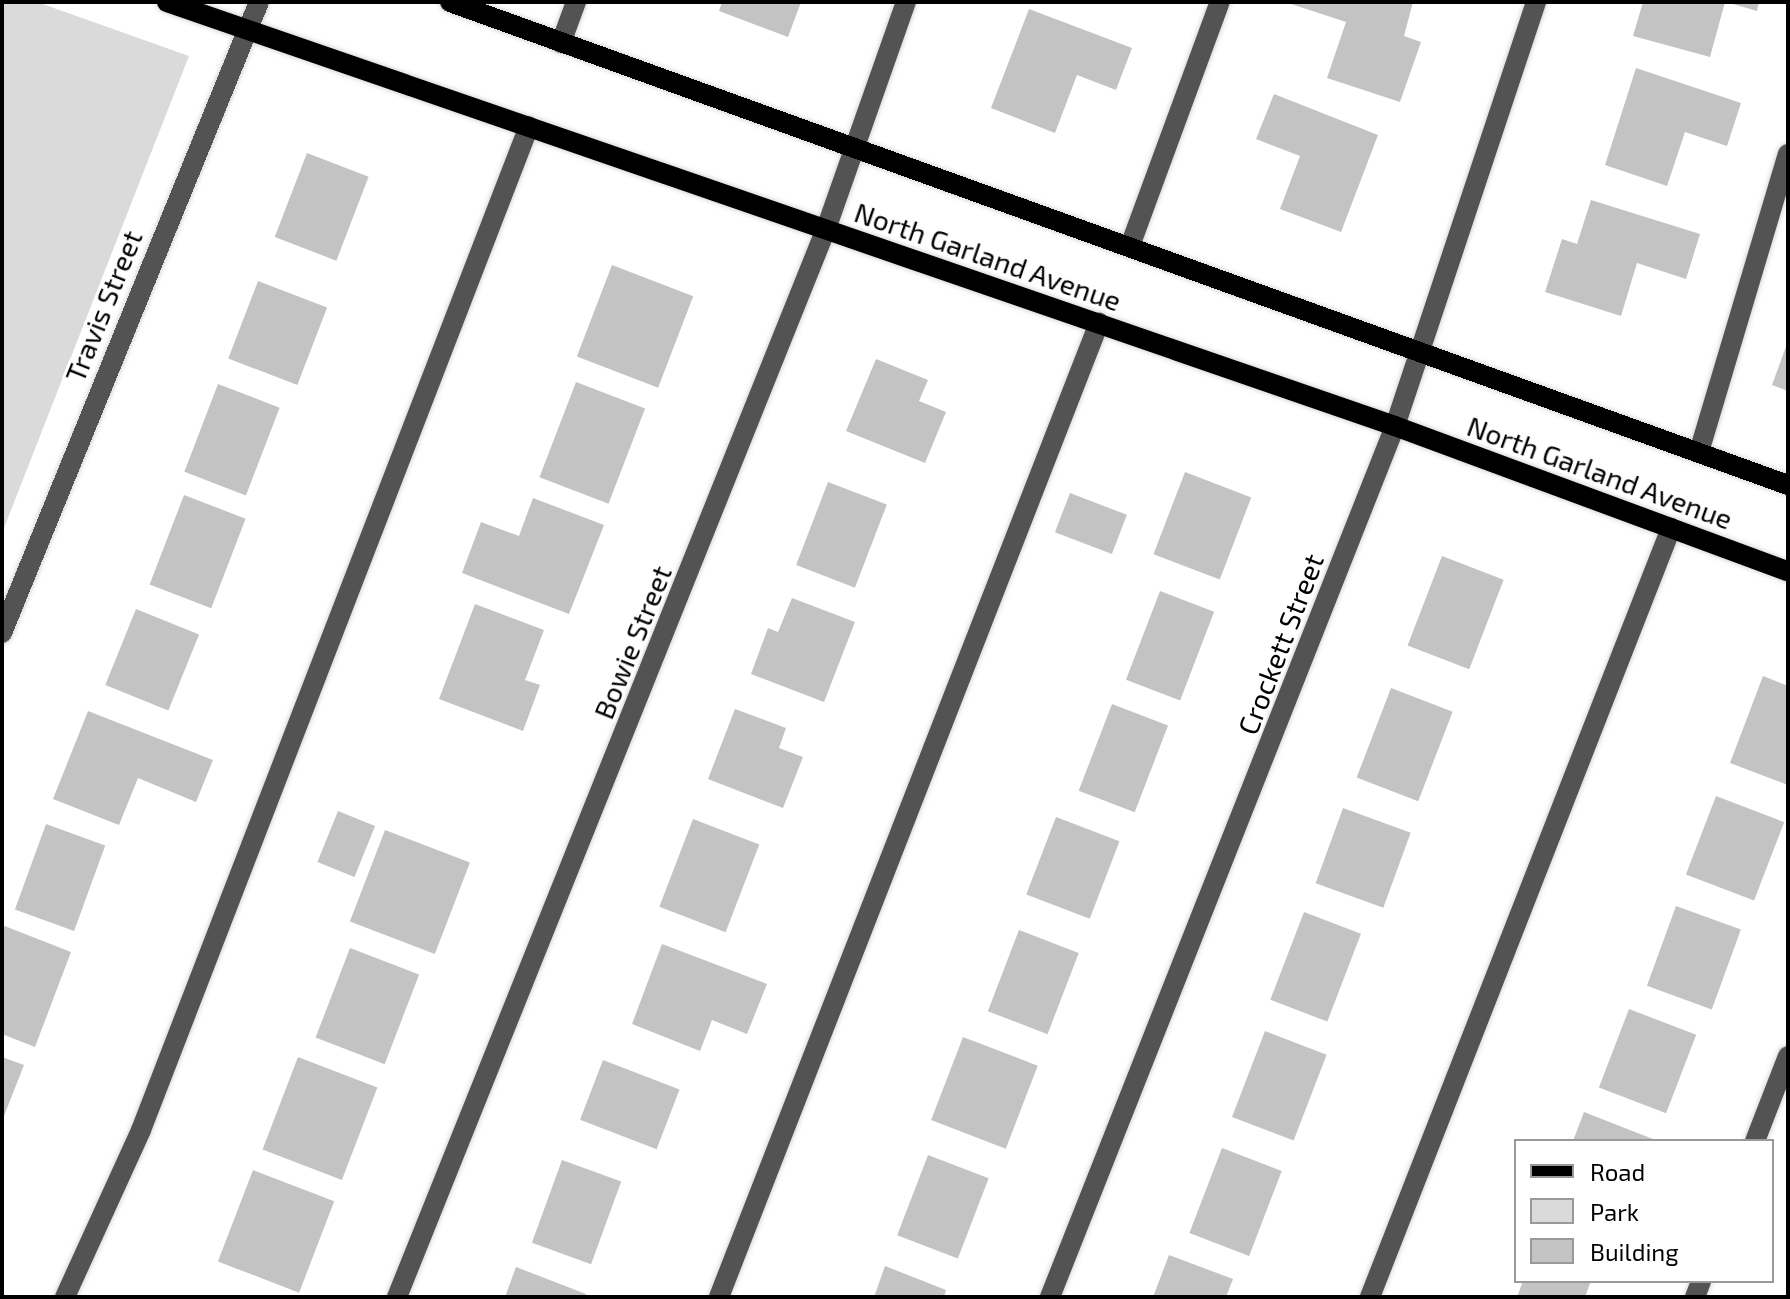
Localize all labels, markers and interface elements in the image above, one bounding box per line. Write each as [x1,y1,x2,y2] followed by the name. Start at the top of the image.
[850,194,1126,318] street label: North Garland Avenue
[57,225,149,387] street label: Travis Street
[1463,408,1737,536] street label: North Garland Avenue
[1230,549,1330,739] street label: Crockett Street
[586,560,678,724] street label: Bowie Street
[1514,1139,1774,1283] legend
[1590,1157,1645,1186] text: Road
[1590,1197,1639,1226] text: Park
[1590,1237,1679,1266] text: Building

